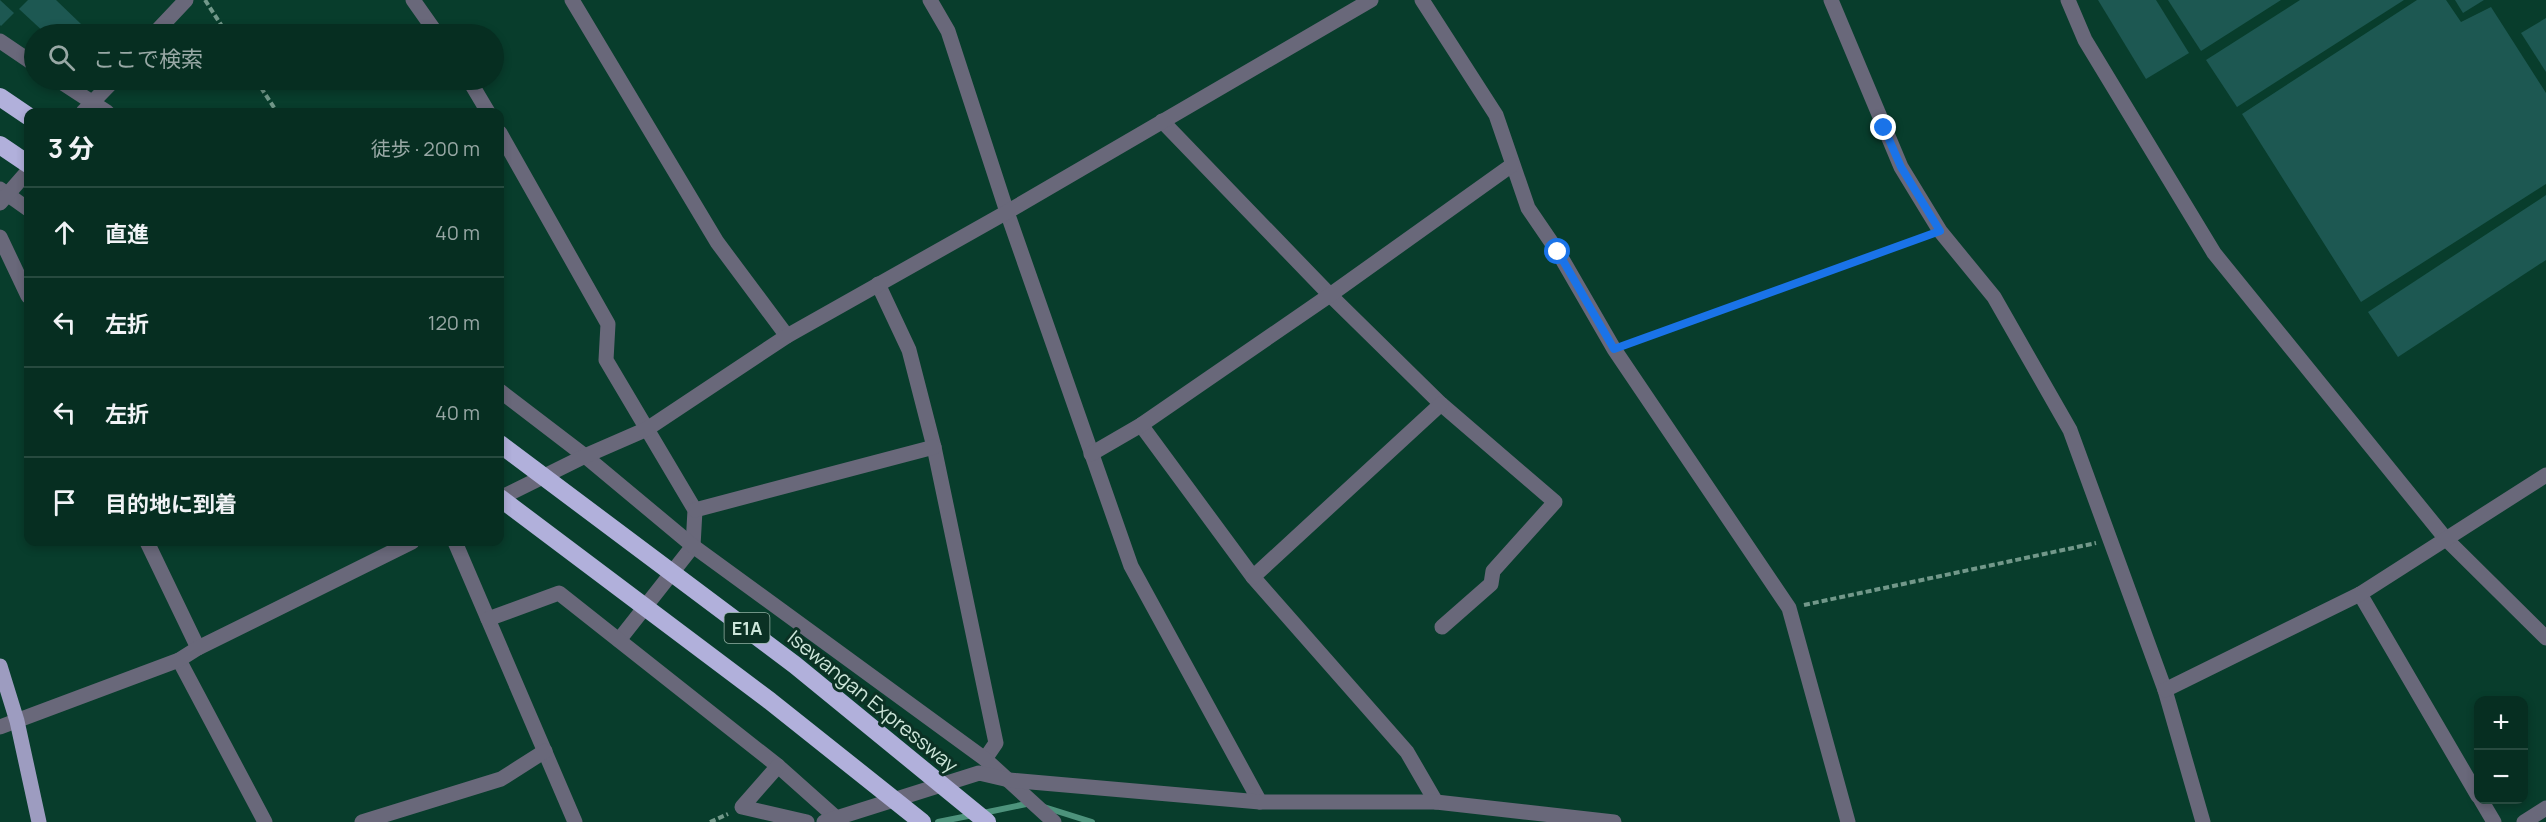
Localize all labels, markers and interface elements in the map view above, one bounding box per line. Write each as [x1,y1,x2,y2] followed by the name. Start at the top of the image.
[24,24,504,90] search box
[45,41,78,74] icon: search
[93,44,203,74] text: ここで検索
[1870,114,1896,140] route end
[48,130,94,166] text: 3 分
[371,135,480,162] text: 徒歩 · 200 m
[48,216,81,249] icon: ahead
[105,219,149,249] text: 直進
[435,219,480,246] text: 40 m
[1544,238,1570,264] route start
[48,306,81,339] icon: left
[105,309,149,339] text: 左折
[428,309,480,336] text: 120 m
[48,396,81,429] icon: left
[105,399,149,429] text: 左折
[435,399,480,426] text: 40 m
[48,486,81,519] icon: arrive
[105,489,237,519] text: 目的地に到着
[724,613,770,643] road number: E1A
[782,624,964,778] street label: Isewangan Expressway
[2474,696,2528,804] map controls
[2474,696,2528,750] button: +
[2474,750,2528,804] button: −

